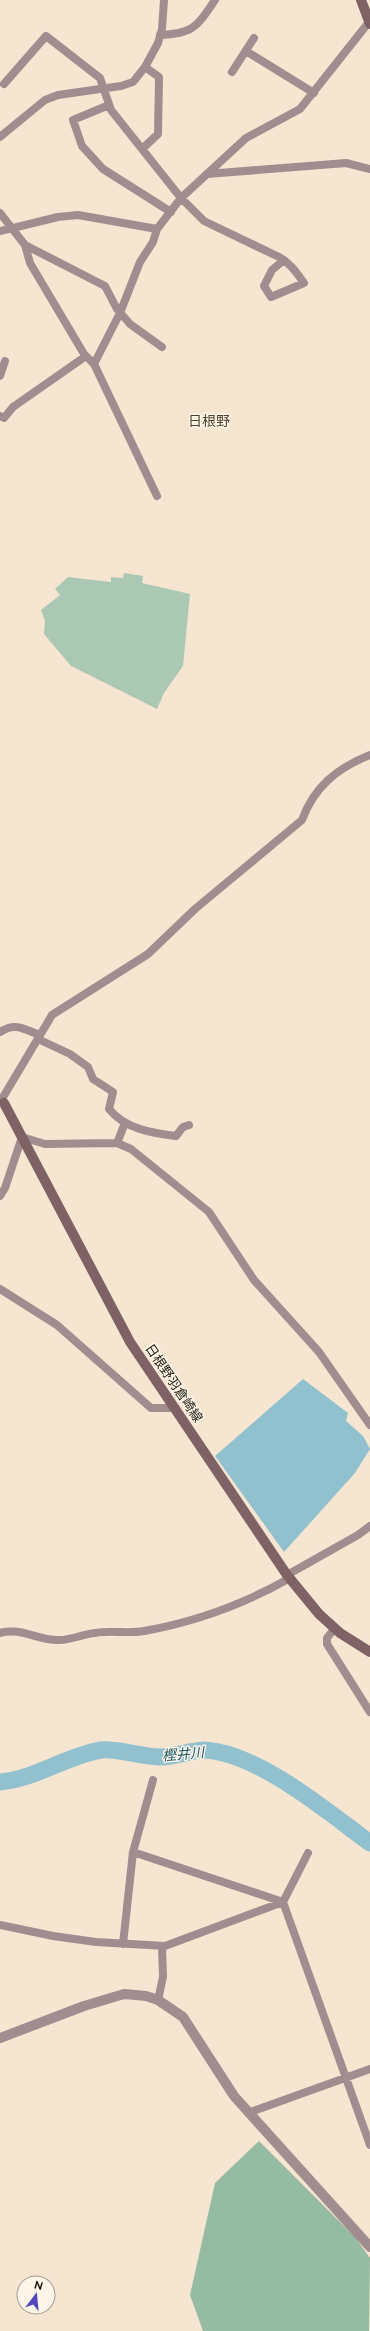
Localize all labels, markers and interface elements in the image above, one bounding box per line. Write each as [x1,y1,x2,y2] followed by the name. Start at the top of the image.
[188,413,230,429] district label: 日根野
[142,1341,206,1425] street label: 日根野羽倉崎線
[161,1744,207,1764] water label: 樫井川
[16,2275,56,2315] north arrow
[33,2278,44,2293] text: N

